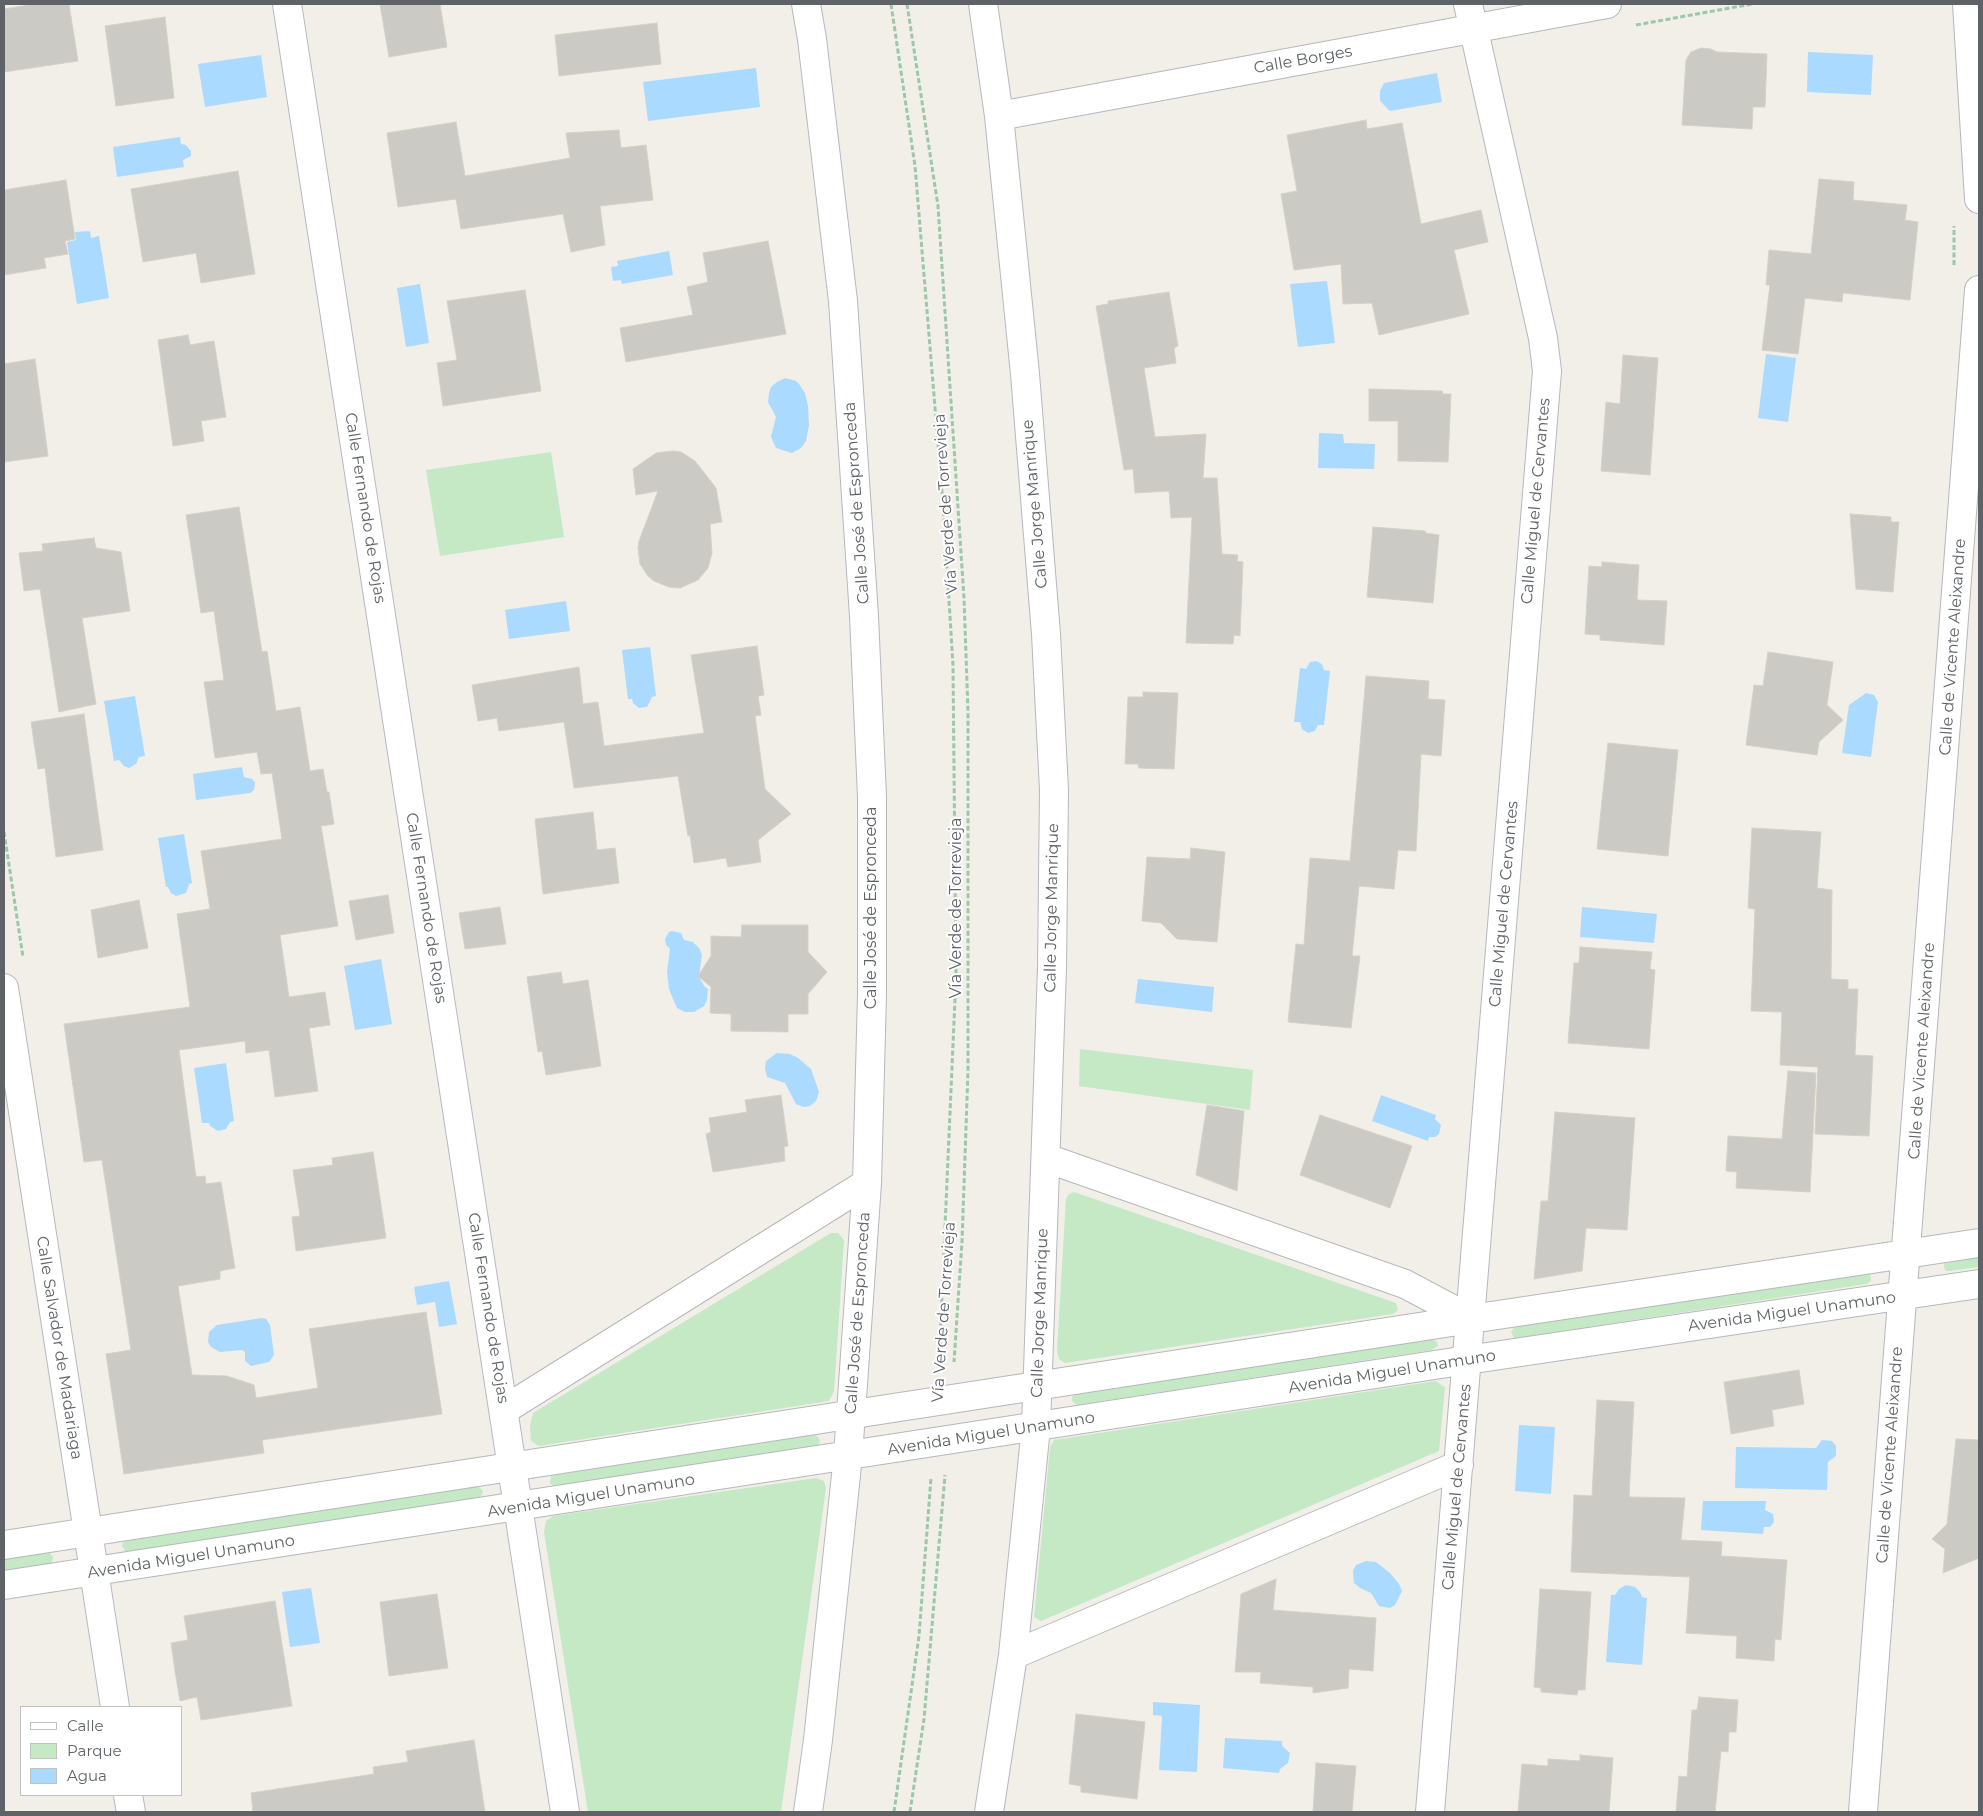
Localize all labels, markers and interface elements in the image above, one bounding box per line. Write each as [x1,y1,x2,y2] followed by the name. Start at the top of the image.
[1252,42,1354,78] street label: Calle Borges
[1517,397,1555,605] street label: Calle Miguel de Cervantes
[840,401,874,605] street label: Calle José de Espronceda
[340,411,390,605] street label: Calle Fernando de Rojas
[930,413,962,595] street label: Vía Verde de Torrevieja
[1018,419,1052,589] street label: Calle Jorge Manrique
[1936,538,1970,756] street label: Calle de Vicente Aleixandre
[1485,800,1523,1008] street label: Calle Miguel de Cervantes
[861,807,881,1009] street label: Calle José de Espronceda
[401,811,451,1005] street label: Calle Fernando de Rojas
[946,817,966,999] street label: Vía Verde de Torrevieja
[1041,823,1063,993] street label: Calle Jorge Manrique
[1905,942,1939,1160] street label: Calle de Vicente Aleixandre
[463,1211,513,1405] street label: Calle Fernando de Rojas
[841,1211,875,1415] street label: Calle José de Espronceda
[928,1221,960,1403] street label: Vía Verde de Torrevieja
[1027,1228,1053,1398] street label: Calle Jorge Manrique
[32,1235,86,1461] street label: Calle Salvador de Madariaga
[1687,1288,1897,1336] street label: Avenida Miguel Unamuno
[1287,1346,1497,1398] street label: Avenida Miguel Unamuno
[1873,1346,1907,1564] street label: Calle de Vicente Aleixandre
[1438,1383,1476,1591] street label: Calle Miguel de Cervantes
[886,1408,1096,1460] street label: Avenida Miguel Unamuno
[486,1470,696,1522] street label: Avenida Miguel Unamuno
[86,1531,296,1583] street label: Avenida Miguel Unamuno
[20,1706,182,1796] legend
[67,1716,104,1735] text: Calle
[67,1741,122,1760] text: Parque
[67,1766,107,1785] text: Agua

